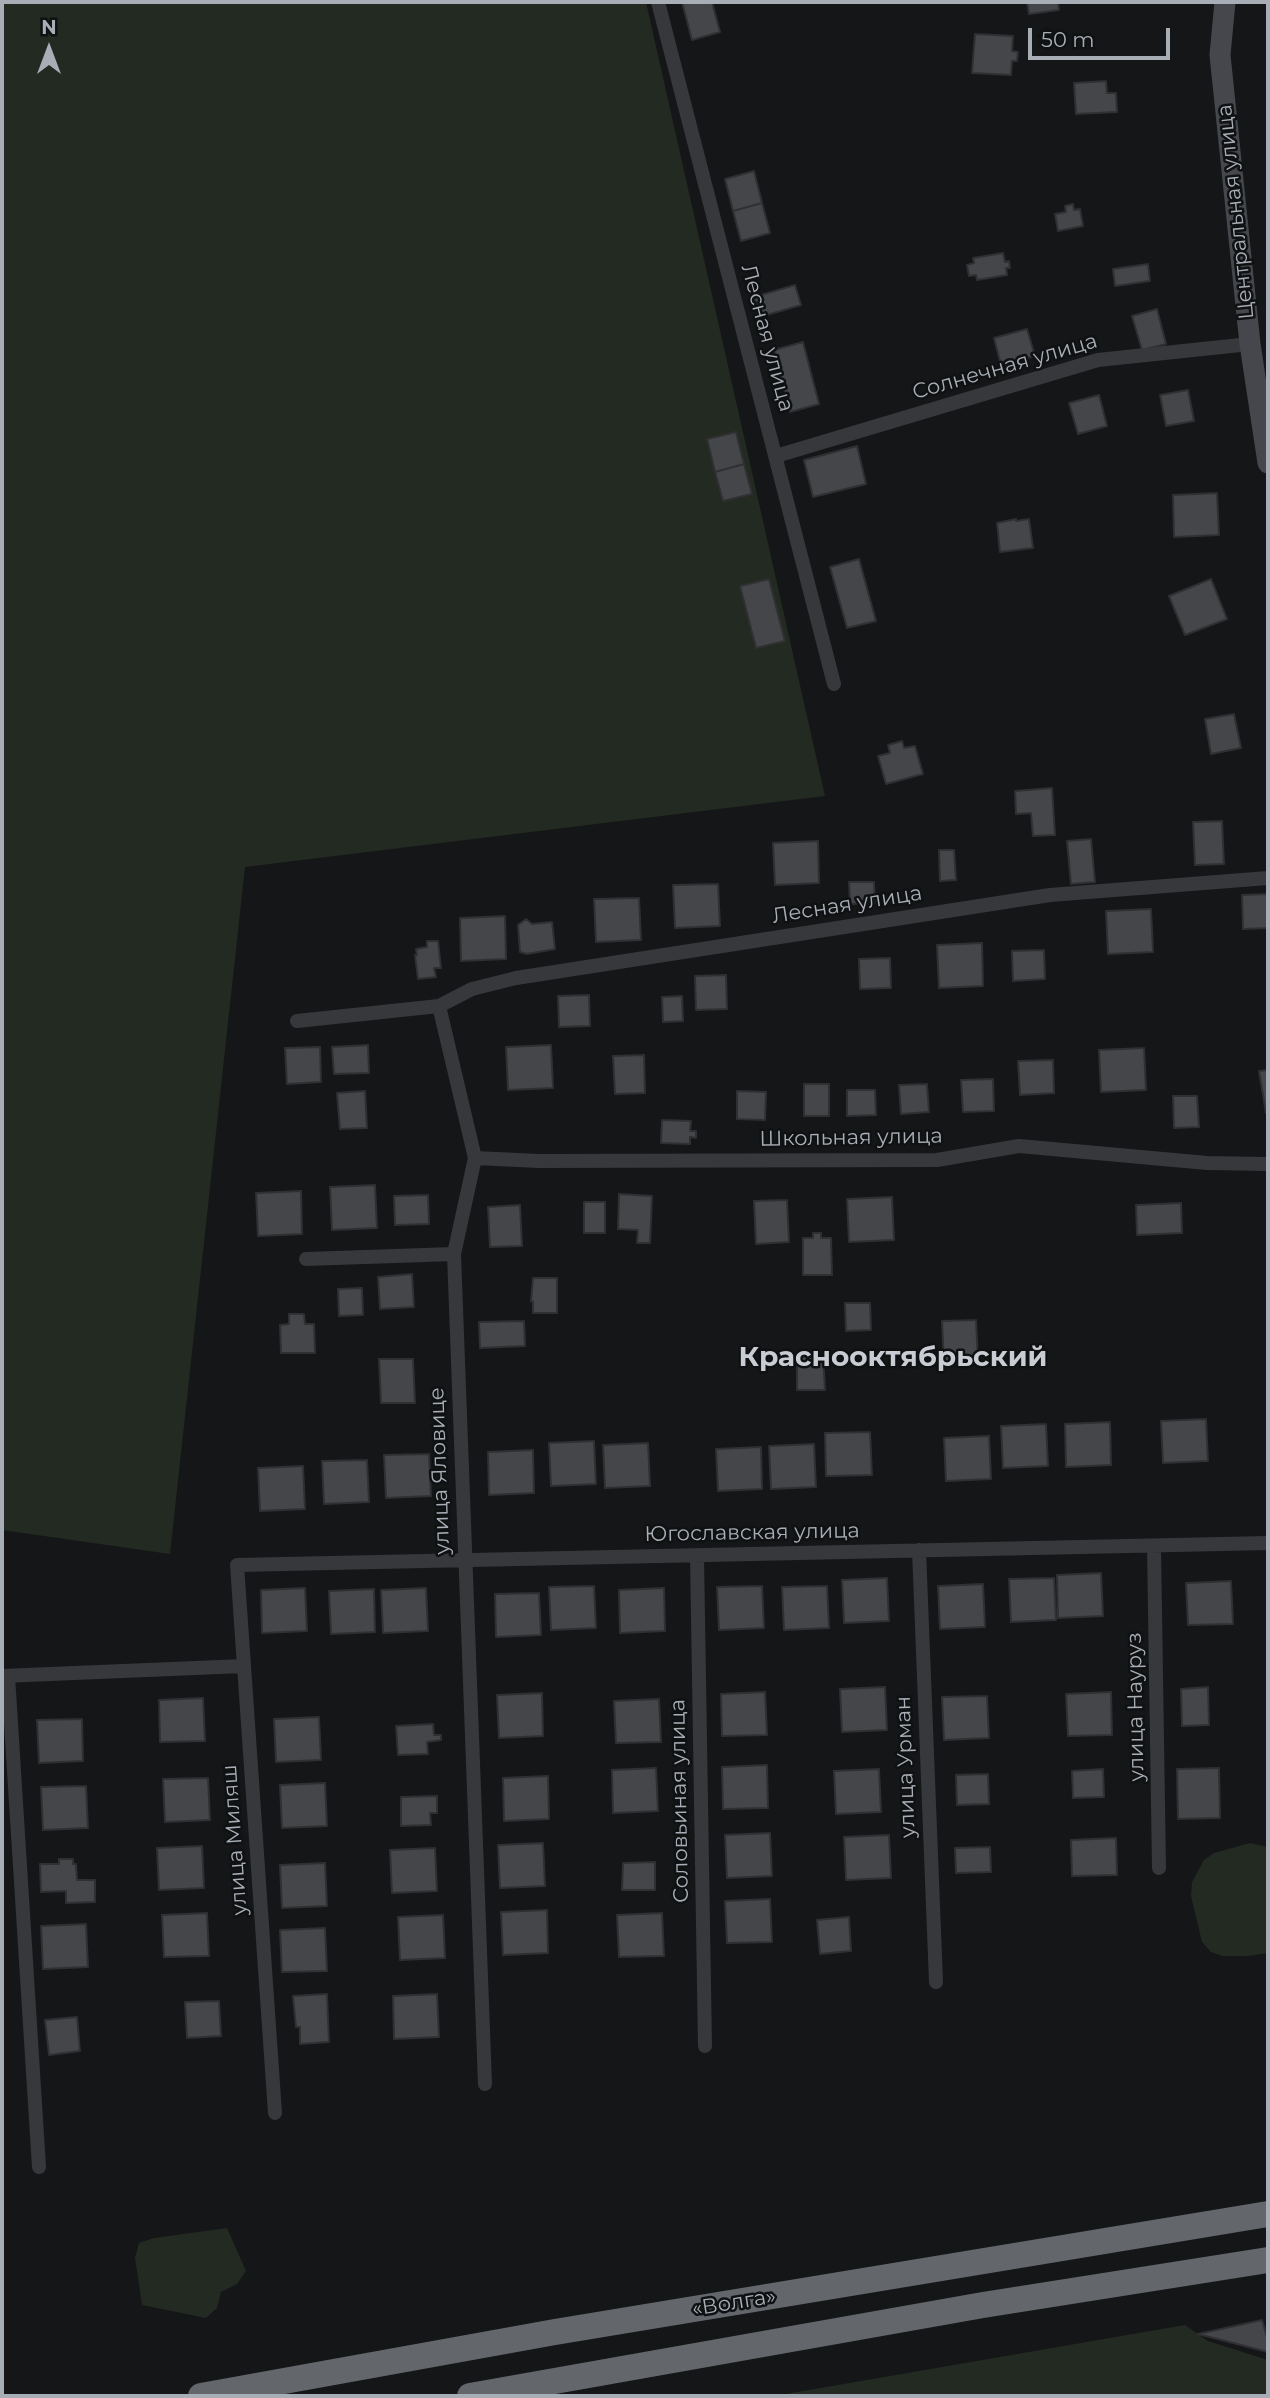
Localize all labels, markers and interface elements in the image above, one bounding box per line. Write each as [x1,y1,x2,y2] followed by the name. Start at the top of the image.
[14,14,84,84] north arrow
[1032,14,1174,58] scale bar
[41,16,57,39] text: N
[1041,27,1095,52] text: 50 m
[1212,103,1260,321] street label: Центральная улица
[735,262,799,414] street label: Лесная улица
[910,329,1100,405] street label: Солнечная улица
[770,881,924,929] street label: Лесная улица
[759,1124,943,1152] street label: Школьная улица
[739,1341,1047,1375] district label: Краснооктябрьский
[424,1387,456,1555] street label: улица Яловице
[644,1519,860,1547] street label: Югославская улица
[1122,1632,1150,1782] street label: улица Науруз
[891,1696,921,1838] street label: улица Урман
[666,1699,694,1903] street label: Соловьиная улица
[217,1764,253,1916] street label: улица Миляш
[690,2284,778,2322] street label: «Волга»

